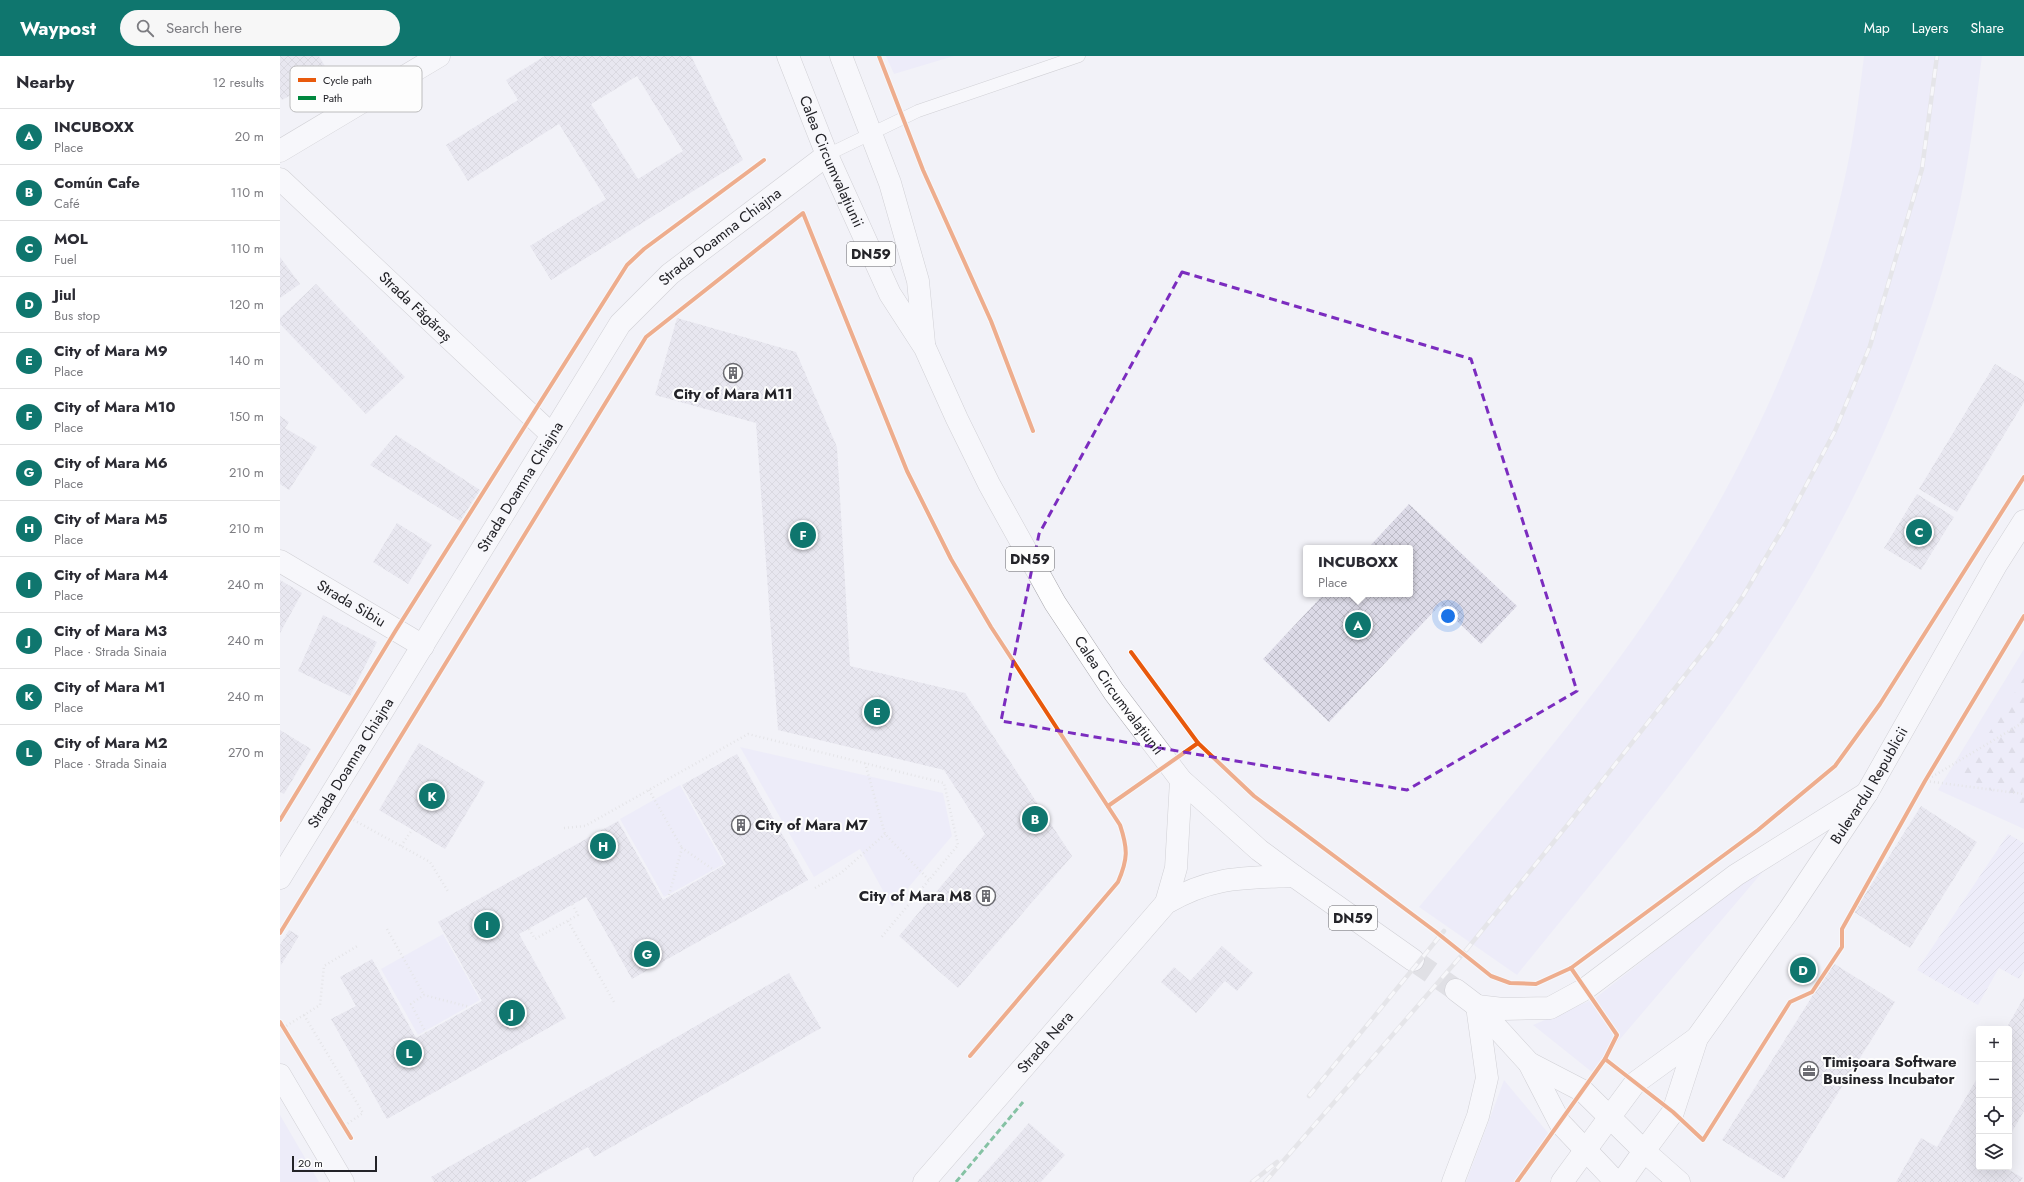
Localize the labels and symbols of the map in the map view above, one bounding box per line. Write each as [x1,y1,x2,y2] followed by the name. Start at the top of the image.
[290,66,422,112] legend
[323,72,372,88] text: Cycle path
[323,90,342,106] text: Path
[794,92,869,231] street label: Calea Circumvalațiunii
[653,182,786,291] street label: Strada Doamna Chiajna
[847,242,895,266] road number: DN59
[374,266,457,347] street label: Strada Făgăraș
[722,362,744,384] building icon: City of Mara M11
[673,383,793,405] place label: City of Mara M11
[472,417,569,556] street label: Strada Doamna Chiajna
[1906,517,1932,547] pin: C
[790,520,816,550] pin: F
[1006,547,1054,571] road number: DN59
[313,574,390,633] street label: Strada Sibiu
[1438,606,1458,626] your location
[1345,610,1371,640] pin: A
[1069,631,1169,759] street label: Calea Circumvalațiunii
[302,693,399,832] street label: Strada Doamna Chiajna
[864,697,890,727] pin: E
[1825,723,1913,849] street label: Bulevardul Republicii
[419,781,445,811] pin: K
[1022,804,1048,834] pin: B
[730,814,752,836] building icon: City of Mara M7
[755,814,869,836] place label: City of Mara M7
[590,831,616,861] pin: H
[859,885,972,907] place label: City of Mara M8
[975,885,997,907] building icon: City of Mara M8
[1329,906,1377,930] road number: DN59
[474,910,500,940] pin: I
[634,939,660,969] pin: G
[1790,955,1816,985] pin: D
[499,998,525,1028] pin: J
[1012,1006,1079,1078] street label: Strada Nera
[396,1038,422,1068] pin: L
[1823,1051,1957,1090] place label: Timișoara Software Business Incubator
[1798,1060,1820,1082] office icon: Timișoara Software Business Incubator
[292,1154,377,1173] scale bar

